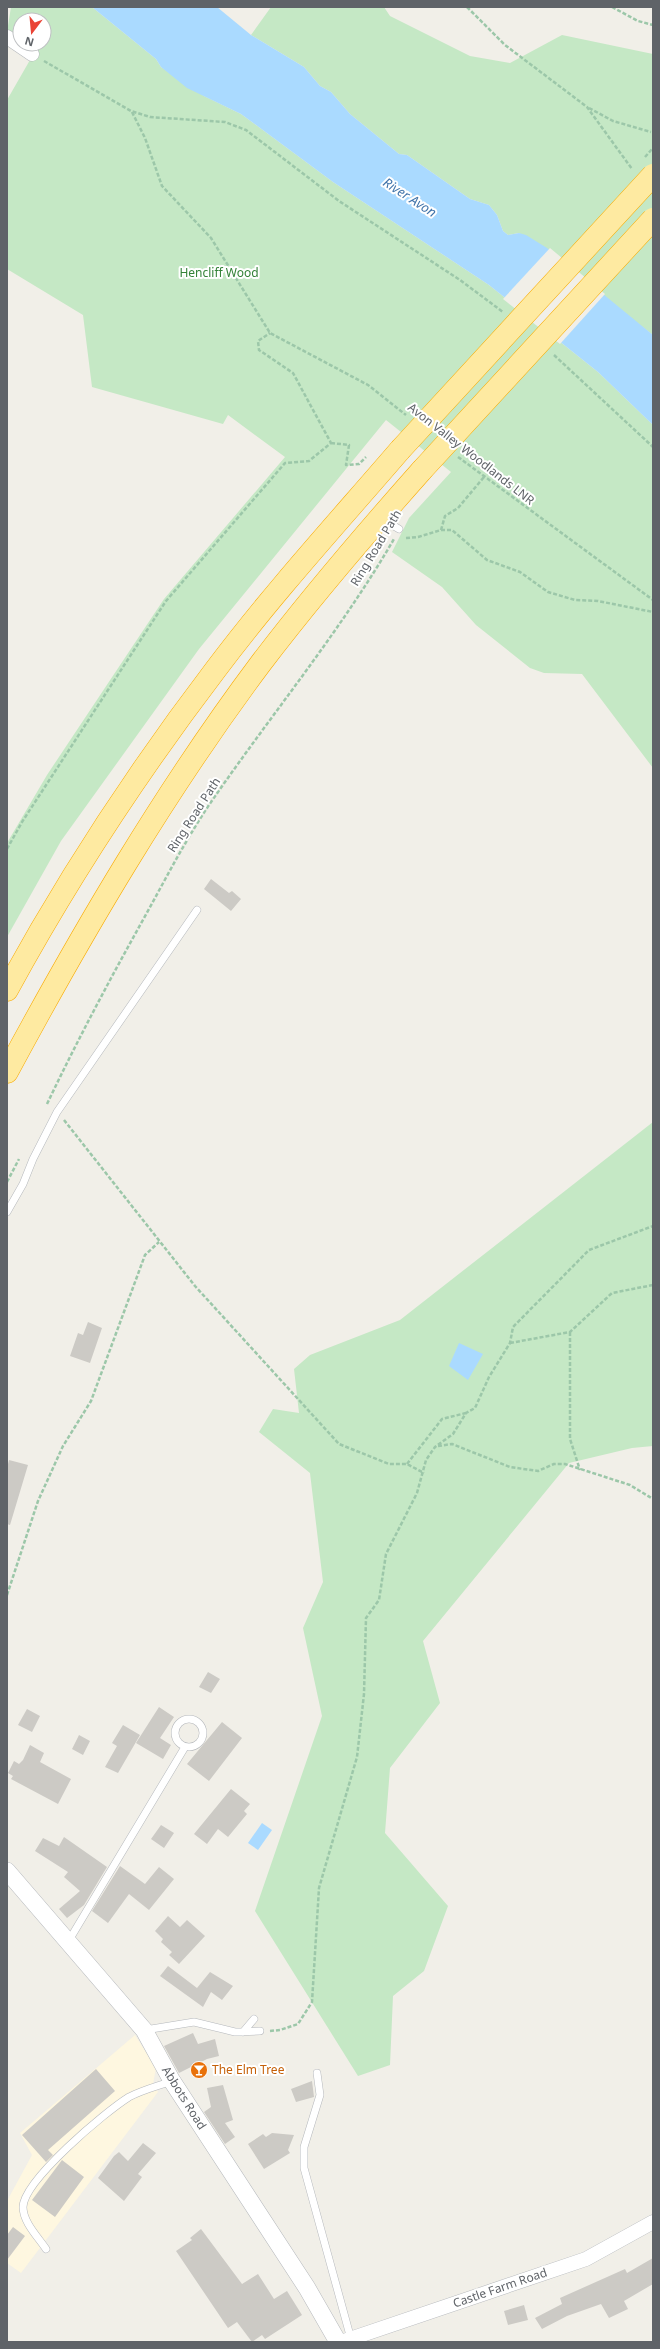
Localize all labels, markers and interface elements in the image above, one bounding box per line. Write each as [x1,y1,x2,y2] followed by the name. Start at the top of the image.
[12,12,52,52] north arrow
[23,34,35,51] text: N
[380,173,440,221] water label: River Avon
[179,264,259,281] park label: Hencliff Wood
[404,399,539,509] street label: Avon Valley Woodlands LNR
[346,506,405,589] street label: Ring Road Path
[163,774,224,855] street label: Ring Road Path
[189,2060,209,2080] bar icon: The Elm Tree
[212,2061,285,2078] place label: The Elm Tree
[158,2063,211,2133] street label: Abbots Road
[451,2263,549,2312] street label: Castle Farm Road

